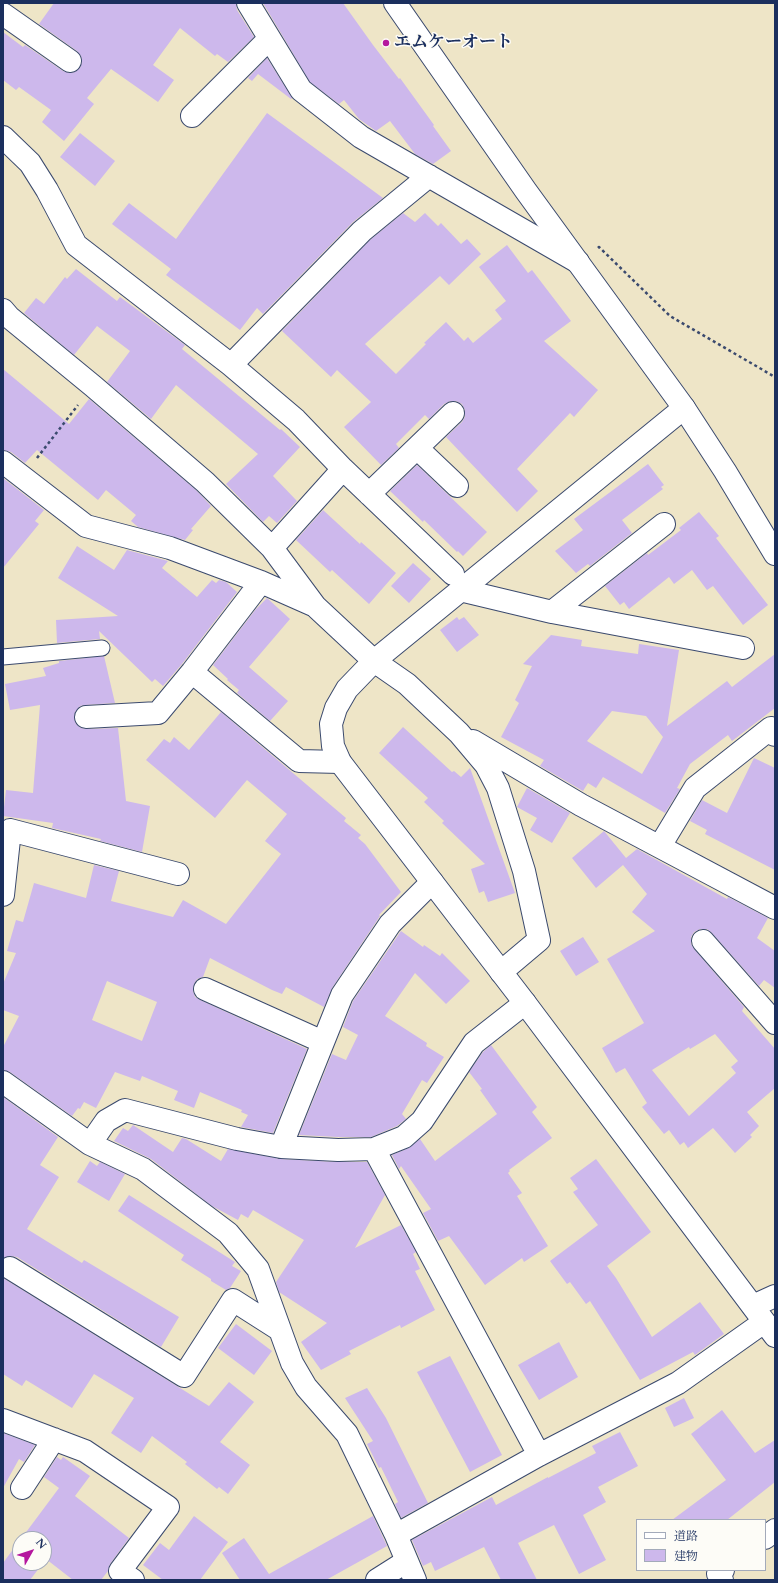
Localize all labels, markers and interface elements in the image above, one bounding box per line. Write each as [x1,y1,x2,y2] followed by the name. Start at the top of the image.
[394,33,513,53] place label: エムケーオート
[381,38,391,48] marker: エムケーオート
[636,1519,766,1571] legend
[674,1528,698,1544] text: 道路
[12,1531,52,1571] north arrow
[32,1535,50,1552] text: N
[674,1548,698,1564] text: 建物

